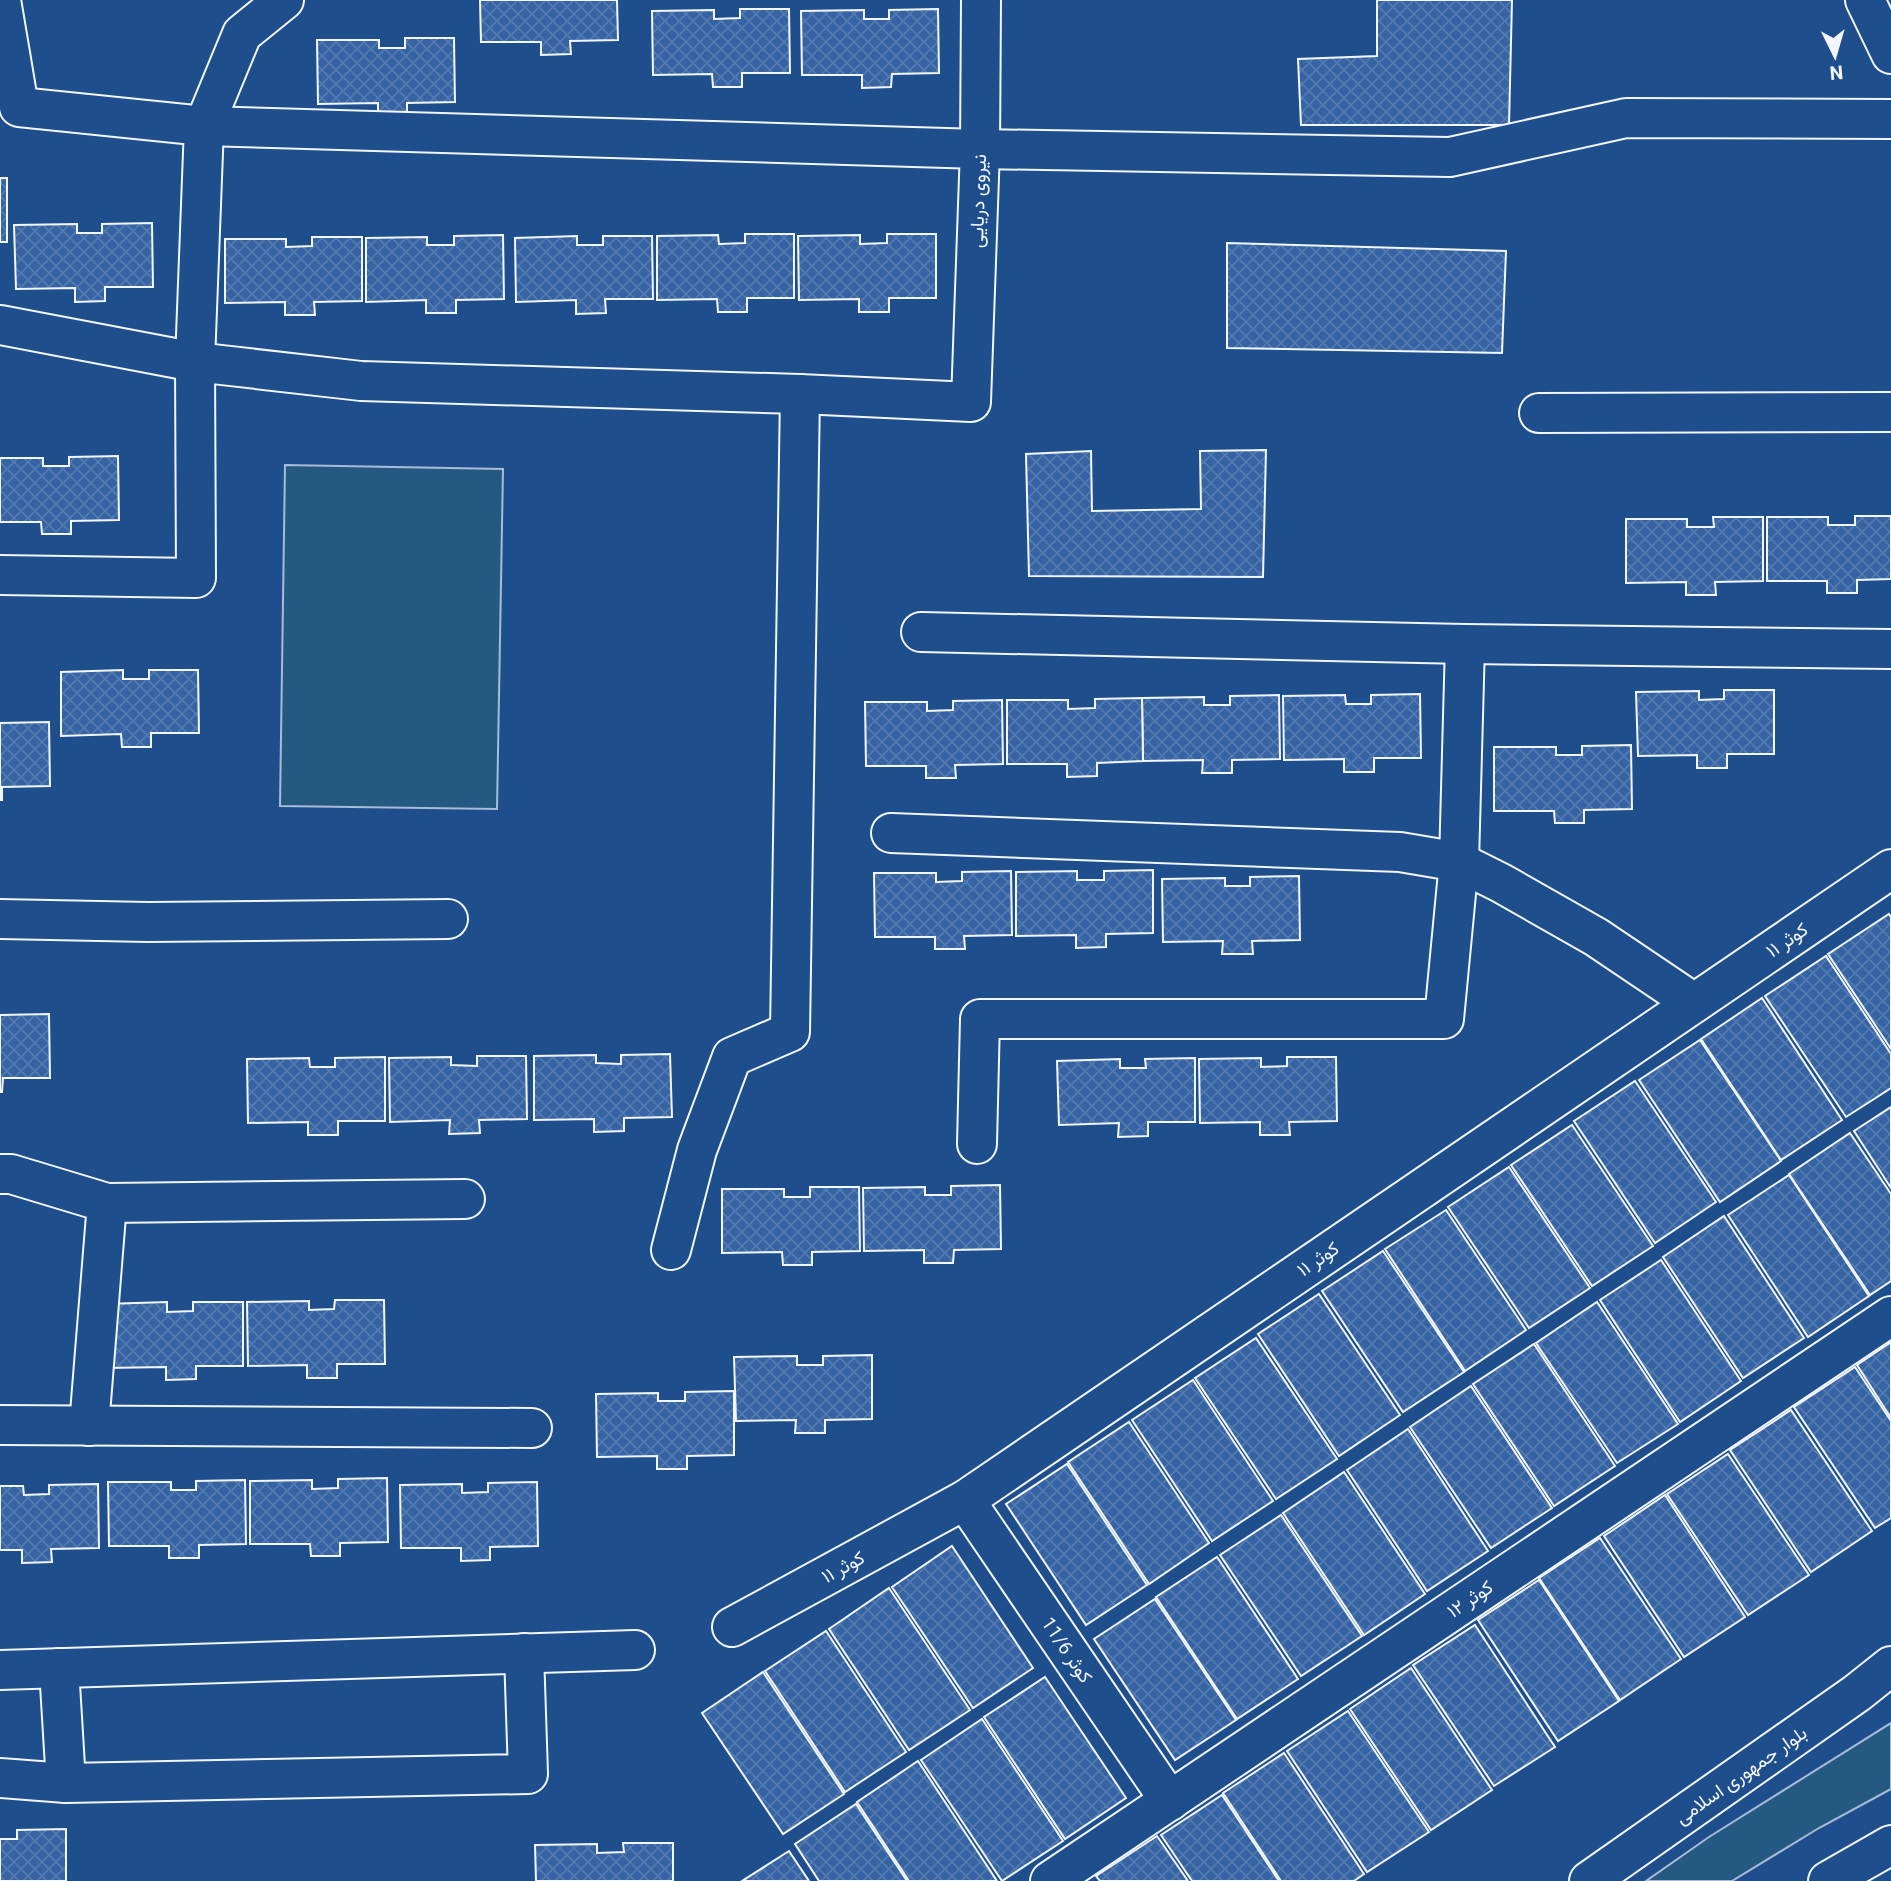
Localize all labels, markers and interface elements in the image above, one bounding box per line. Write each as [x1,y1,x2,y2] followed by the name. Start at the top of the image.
[1800,21,1870,91] north arrow
[1829,60,1844,84] text: N
[965,154,991,248] street label: نیروی دریایی
[1762,918,1812,962] street label: کوثر ۱۱
[1293,1237,1343,1281] street label: کوثر ۱۱
[817,1546,869,1588] street label: کوثر ۱۱
[1443,1575,1497,1623] street label: کوثر ۱۲
[1037,1613,1097,1687] street label: کوثر 11/6
[1671,1721,1811,1829] street label: بلوار جمهوری اسلامی

